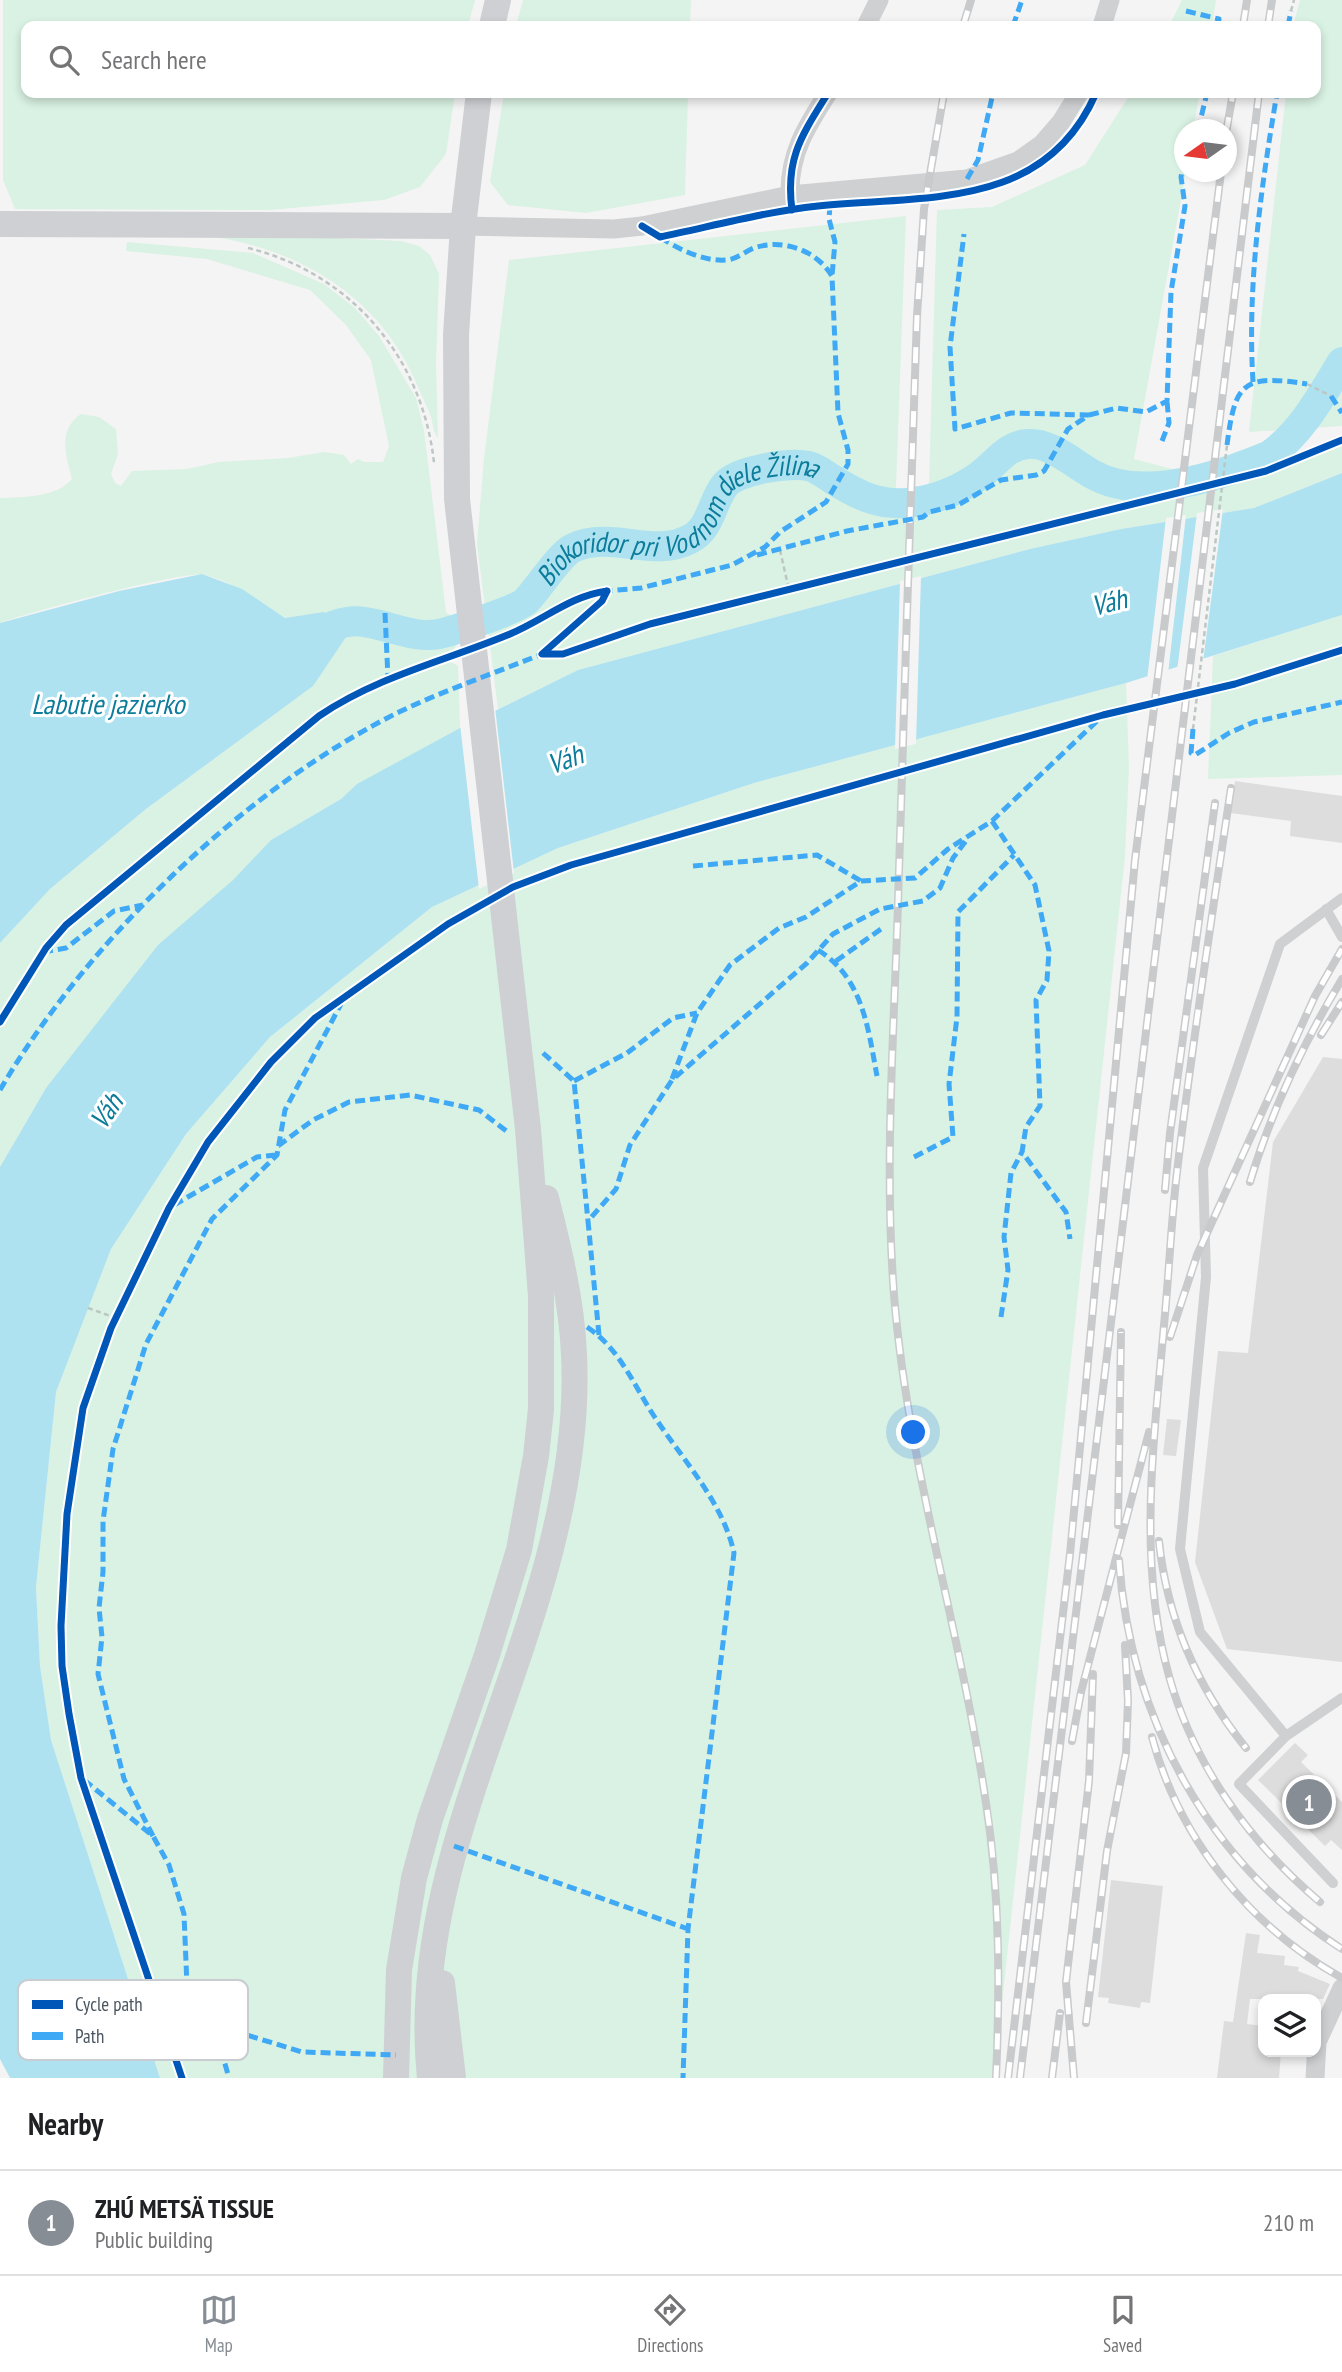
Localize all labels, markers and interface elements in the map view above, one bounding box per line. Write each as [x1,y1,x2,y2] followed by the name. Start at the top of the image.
[21,21,1321,98] search box
[45,41,83,79] icon: search
[101,43,207,76] text: Search here
[1174,119,1237,182] north arrow
[527,446,827,593] water label: Biokoridor pri Vodnom diele Žilina
[1087,579,1132,624] water label: Váh
[31,685,187,722] water label: Labutie jazierko
[542,735,589,782] water label: Váh
[80,1084,132,1136] water label: Váh
[896,1415,930,1449] your location
[1286,1776,1332,1828] pin: 1
[18,1980,248,2060] legend
[75,1992,143,2016] text: Cycle path
[1258,1994,1321,2057] map controls
[1258,1994,1321,2057] button: layers
[75,2024,104,2048] text: Path
[28,2104,103,2143] text: Nearby
[95,2192,274,2225] text: ZHÚ METSÄ TISSUE
[46,2208,57,2237] text: 1
[1263,2208,1314,2237] text: 210 m
[95,2225,213,2254] text: Public building
[200,2291,238,2357] tab: Map
[637,2291,703,2357] tab: Directions
[1103,2291,1142,2357] tab: Saved

